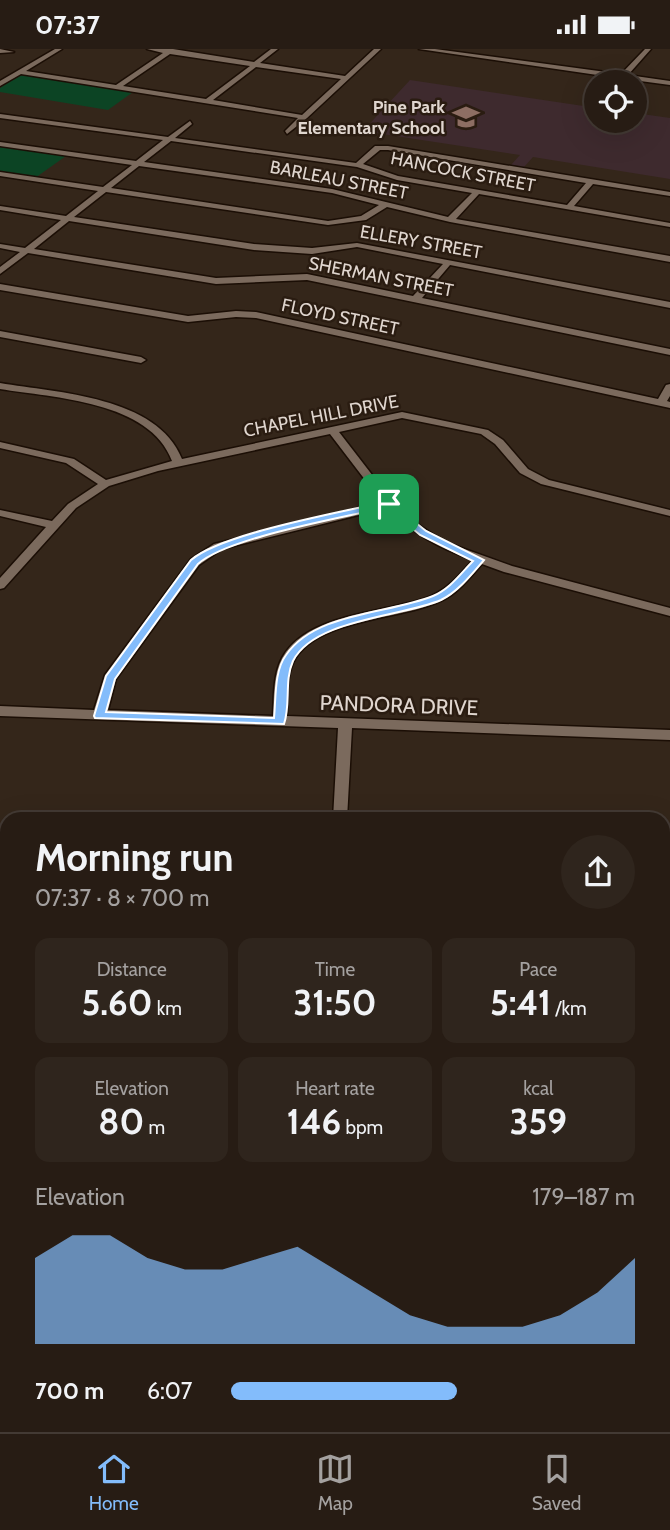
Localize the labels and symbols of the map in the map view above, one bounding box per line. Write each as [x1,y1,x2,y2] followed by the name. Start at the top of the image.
[298,96,445,139] place label: Pine Park Elementary School
[451,102,481,132] school or university icon: Pine Park Elementary School
[389,147,538,197] street label: HANCOCK STREET
[268,156,410,204] street label: BARLEAU STREET
[358,220,484,264] street label: ELLERY STREET
[307,252,456,302] street label: SHERMAN STREET
[279,294,401,340] street label: FLOYD STREET
[242,390,400,442] street label: CHAPEL HILL DRIVE
[359,474,419,534] pin
[319,690,479,720] street label: PANDORA DRIVE

